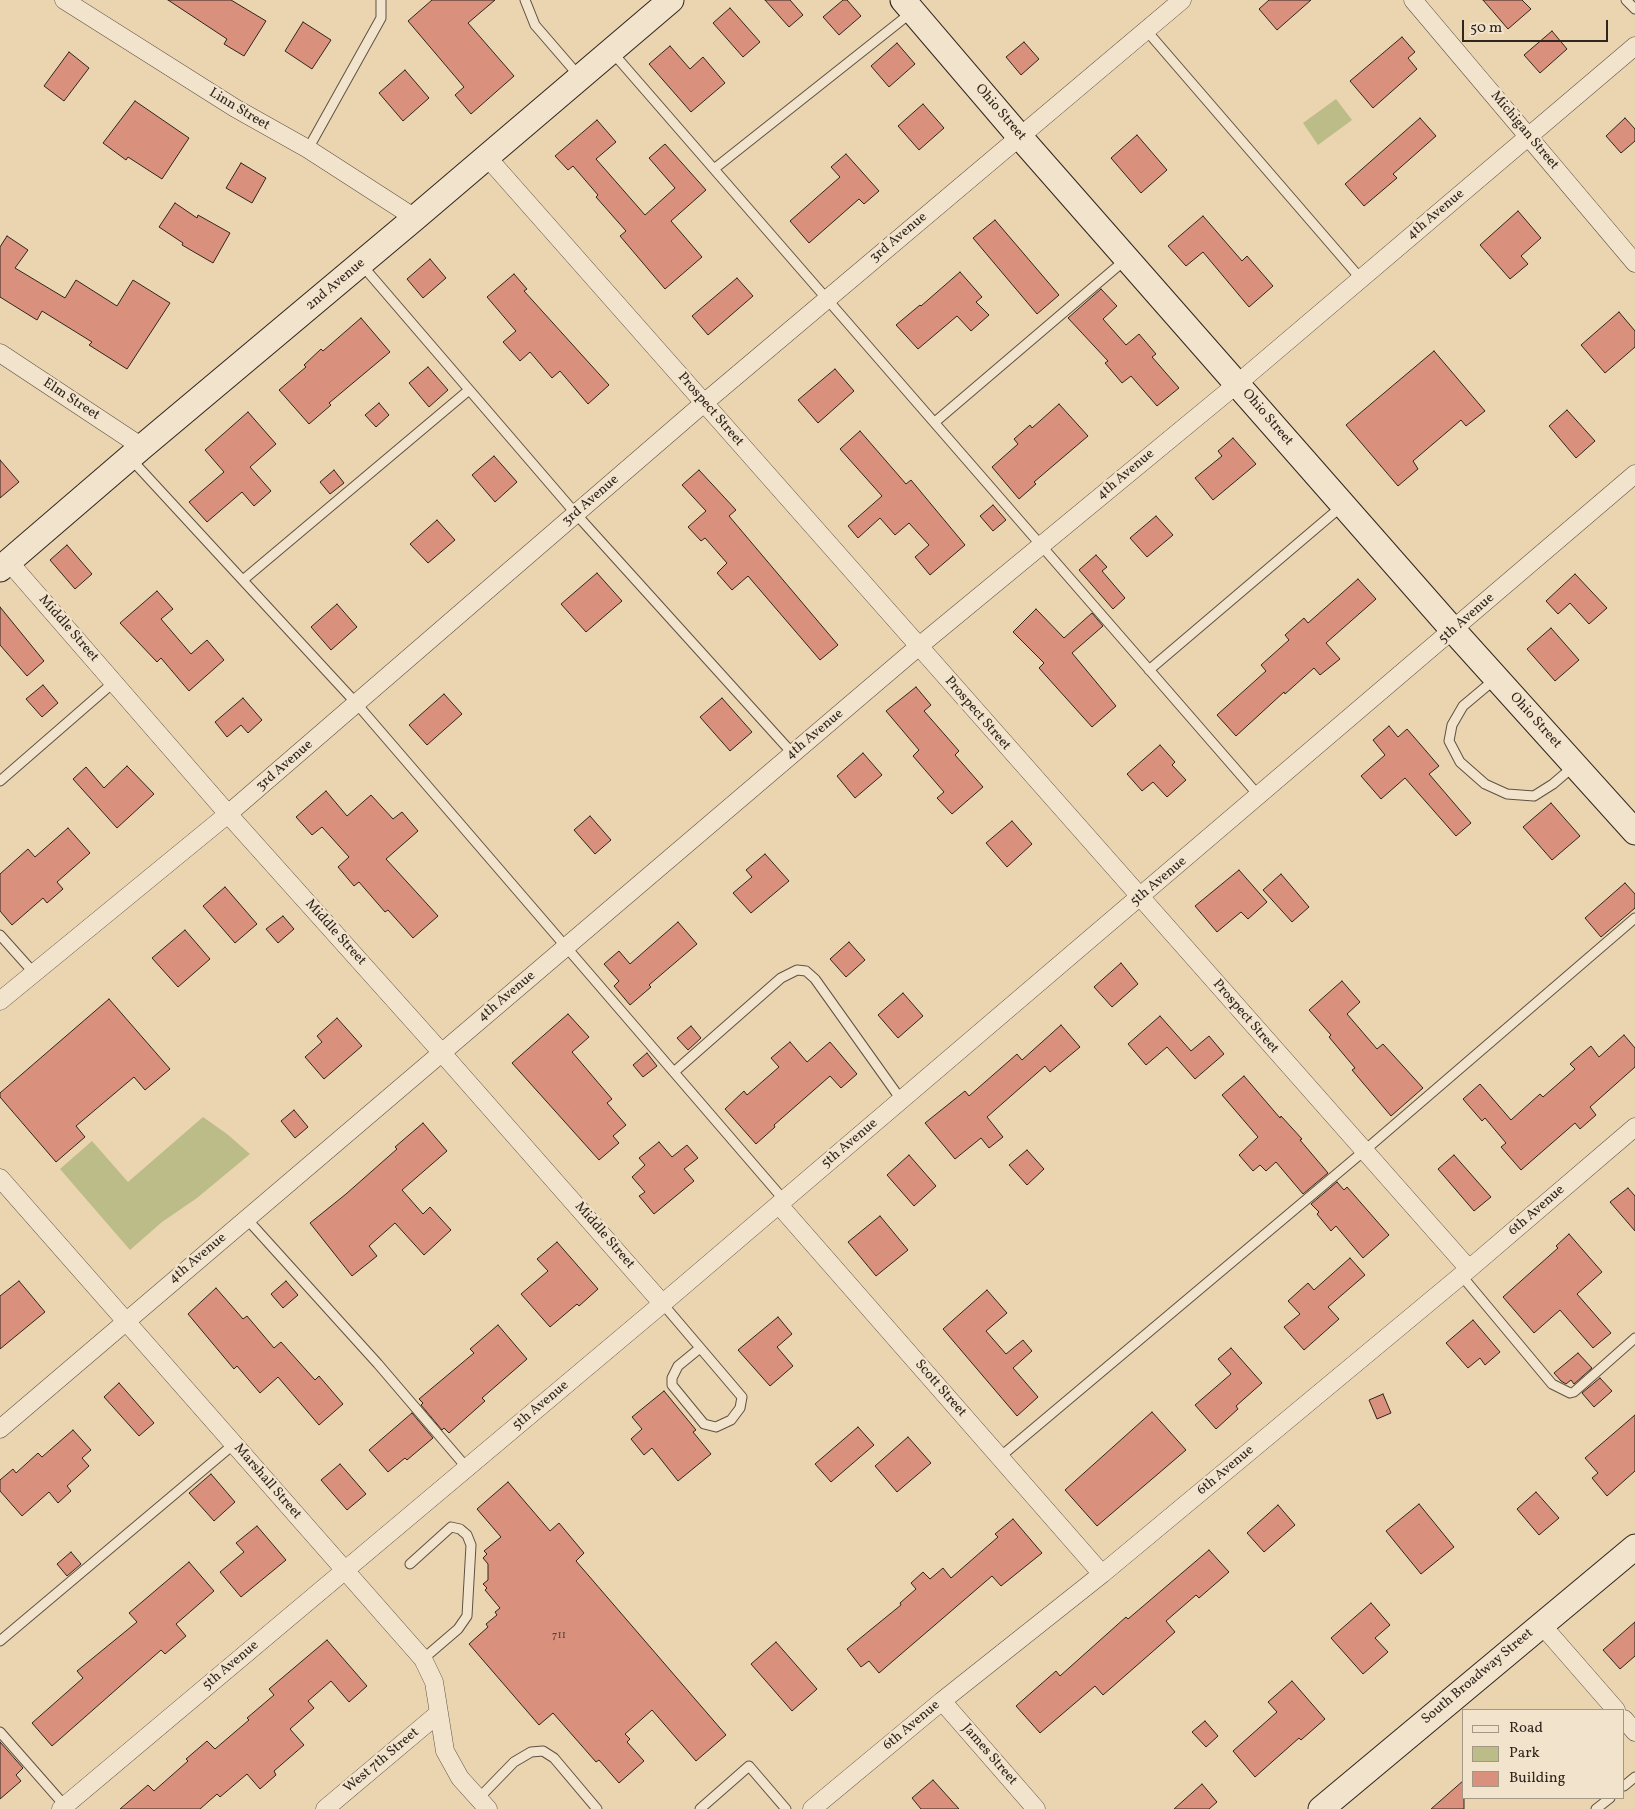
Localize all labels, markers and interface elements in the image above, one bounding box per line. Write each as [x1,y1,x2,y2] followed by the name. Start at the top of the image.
[1465,10,1611,42] scale bar
[1470,18,1502,39] text: 50 m
[971,81,1029,145] street label: Ohio Street
[205,85,273,135] street label: Linn Street
[1486,88,1562,174] street label: Michigan Street
[1404,186,1468,244] street label: 4th Avenue
[867,209,931,267] street label: 3rd Avenue
[303,255,369,315] street label: 2nd Avenue
[673,369,747,451] street label: Prospect Street
[39,375,103,425] street label: Elm Street
[1238,386,1296,450] street label: Ohio Street
[1094,446,1158,504] street label: 4th Avenue
[559,472,623,530] street label: 3rd Avenue
[1436,590,1498,648] street label: 5th Avenue
[34,592,102,666] street label: Middle Street
[940,673,1014,755] street label: Prospect Street
[1505,689,1565,753] street label: Ohio Street
[783,706,847,764] street label: 4th Avenue
[253,737,317,795] street label: 3rd Avenue
[1127,854,1191,910] street label: 5th Avenue
[301,896,369,970] street label: Middle Street
[475,968,539,1026] street label: 4th Avenue
[1208,976,1282,1058] street label: Prospect Street
[818,1116,882,1172] street label: 5th Avenue
[1505,1182,1569,1240] street label: 6th Avenue
[570,1199,638,1273] street label: Middle Street
[166,1230,230,1288] street label: 4th Avenue
[910,1357,970,1421] street label: Scott Street
[509,1378,573,1434] street label: 5th Avenue
[229,1441,305,1523] street label: Marshall Street
[1194,1442,1258,1500] street label: 6th Avenue
[1419,1625,1537,1729] street label: South Broadway Street
[552,1629,566,1643] house number: 711
[199,1638,263,1694] street label: 5th Avenue
[880,1697,944,1755] street label: 6th Avenue
[1462,1709,1625,1799] legend
[1509,1718,1543,1739] text: Road
[958,1721,1020,1789] street label: James Street
[341,1725,423,1797] street label: West 7th Street
[1509,1743,1540,1764] text: Park
[1509,1768,1565,1789] text: Building

